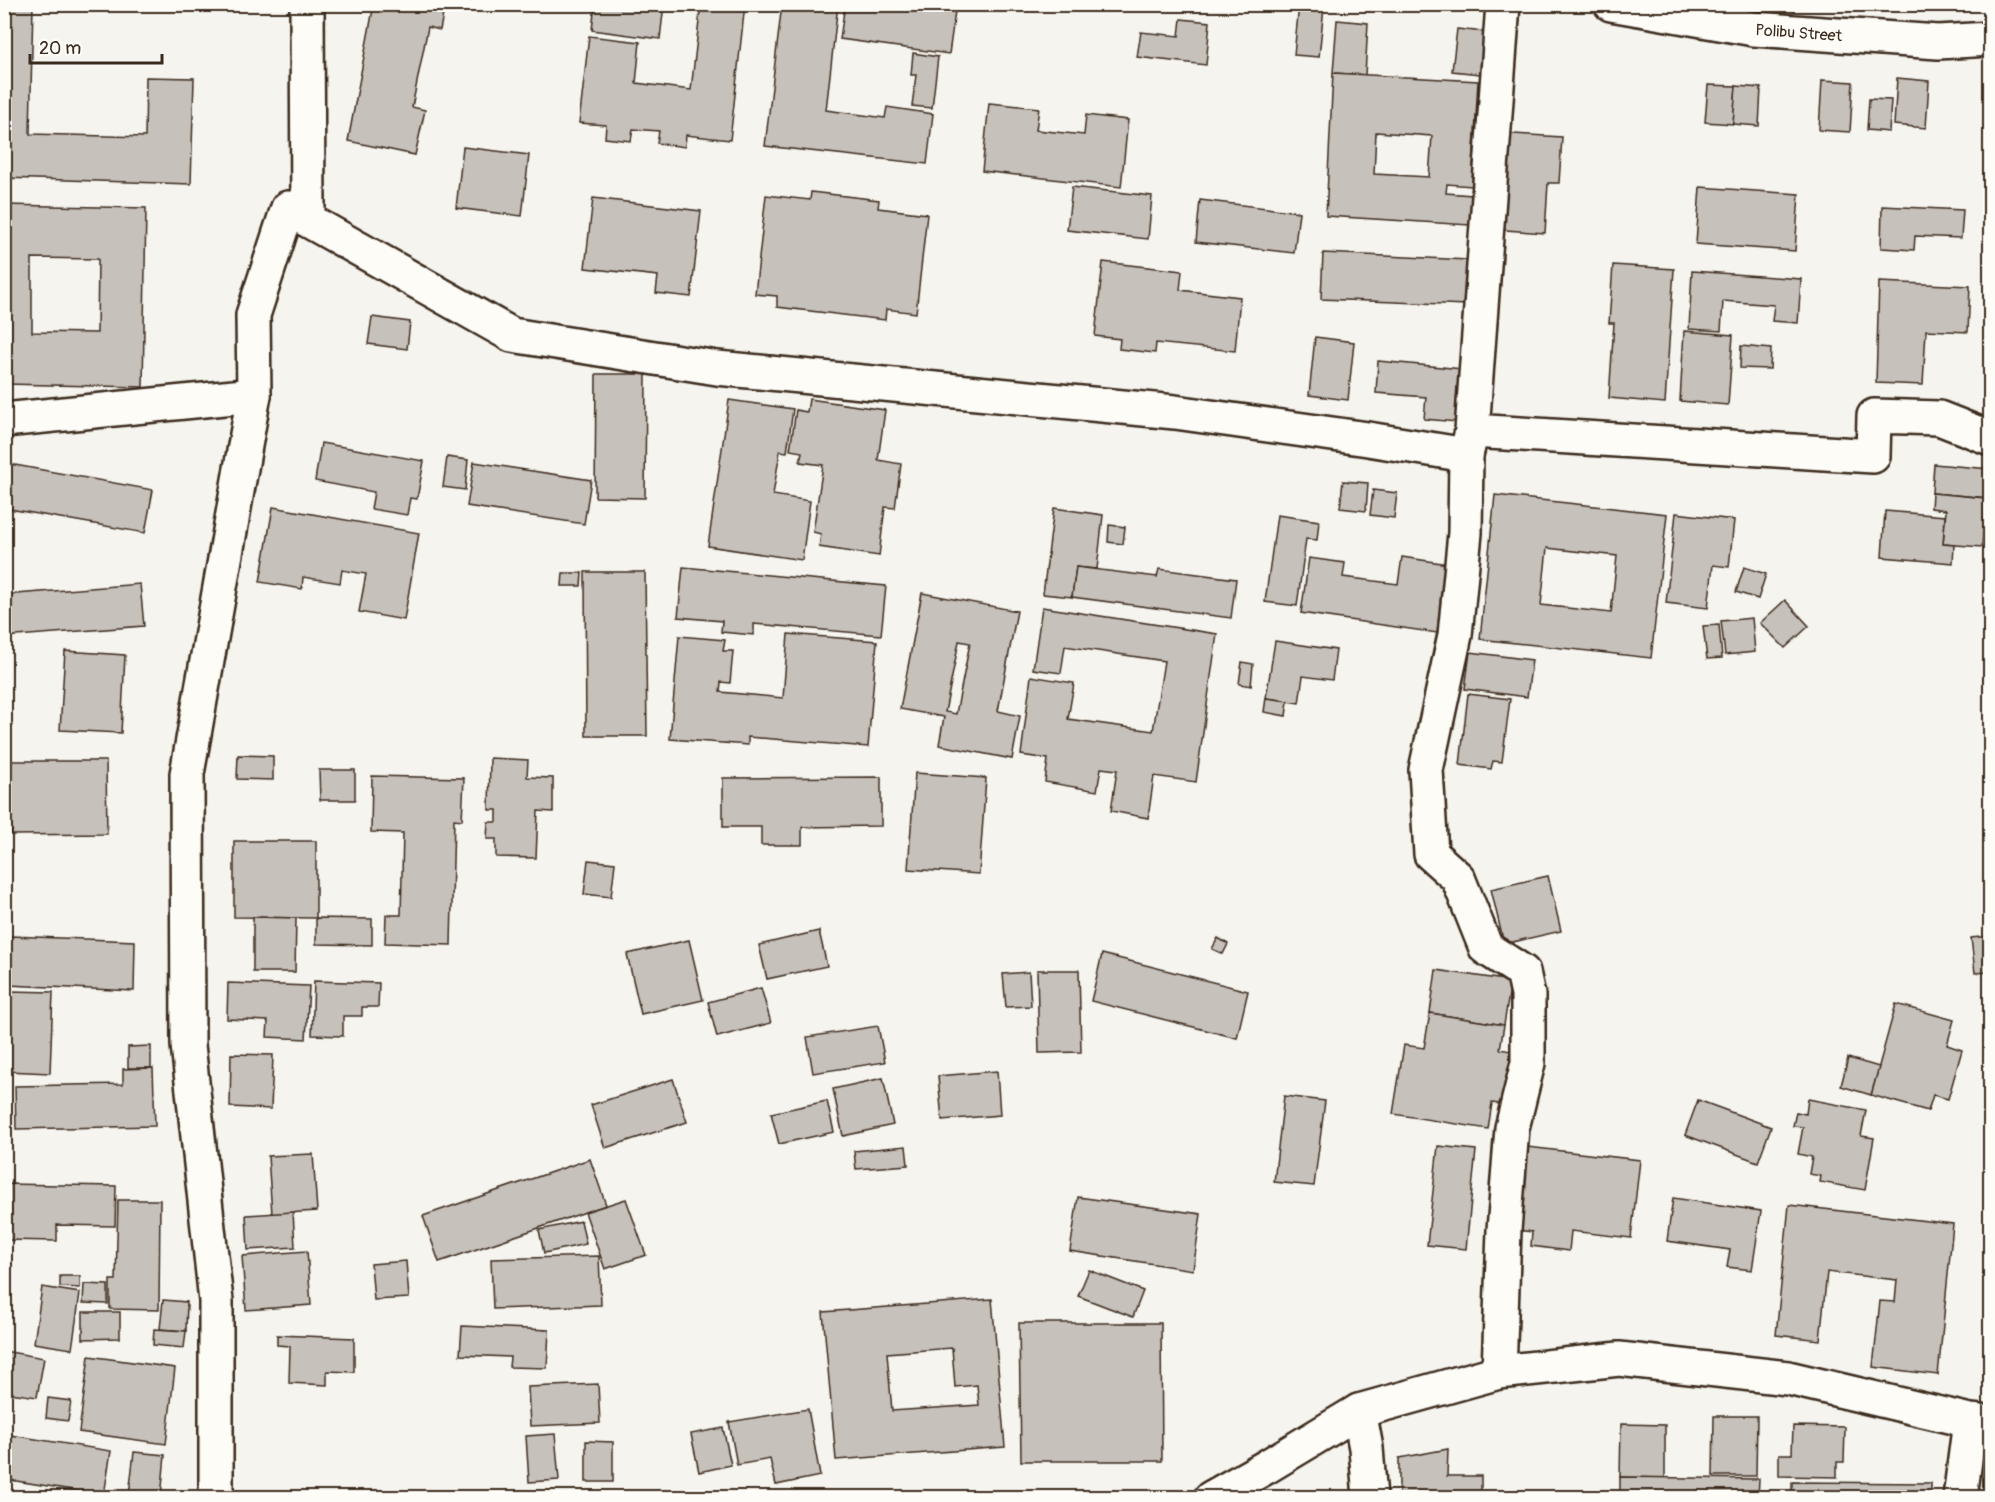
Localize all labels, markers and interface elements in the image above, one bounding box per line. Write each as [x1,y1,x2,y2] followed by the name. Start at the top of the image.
[1755,20,1843,46] street label: Polibu Street
[30,27,162,65] scale bar
[39,37,81,60] text: 20 m

